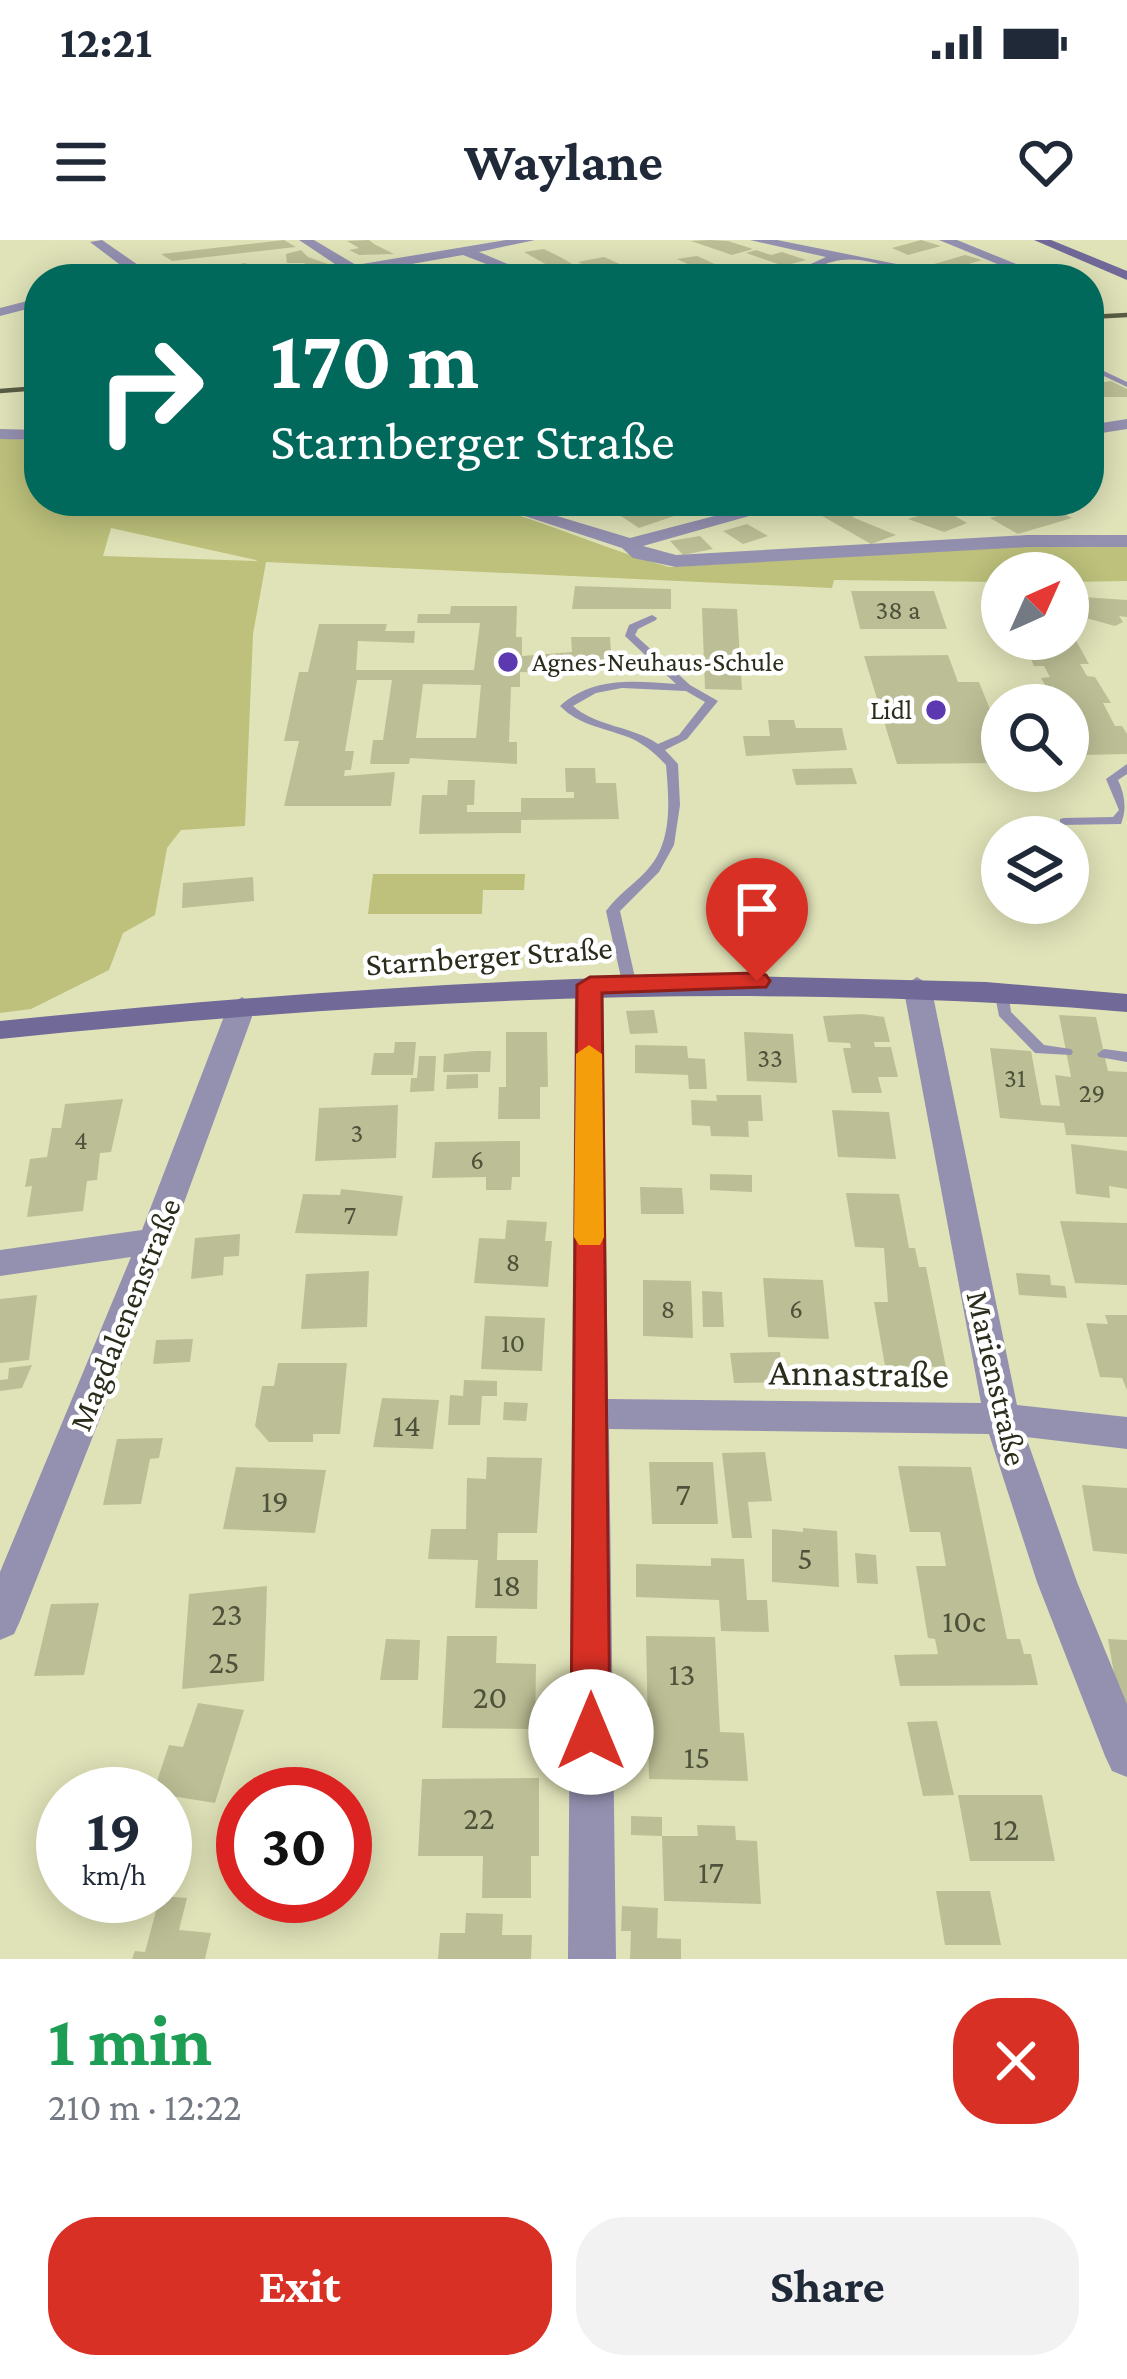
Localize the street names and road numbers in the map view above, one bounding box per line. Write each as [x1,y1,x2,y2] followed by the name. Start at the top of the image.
[364,928,614,983] street label: Starnberger Straße
[61,1193,188,1436] street label: Magdalenenstraße
[959,1287,1036,1469] street label: Marienstraße
[768,1349,950,1396] street label: Annastraße

